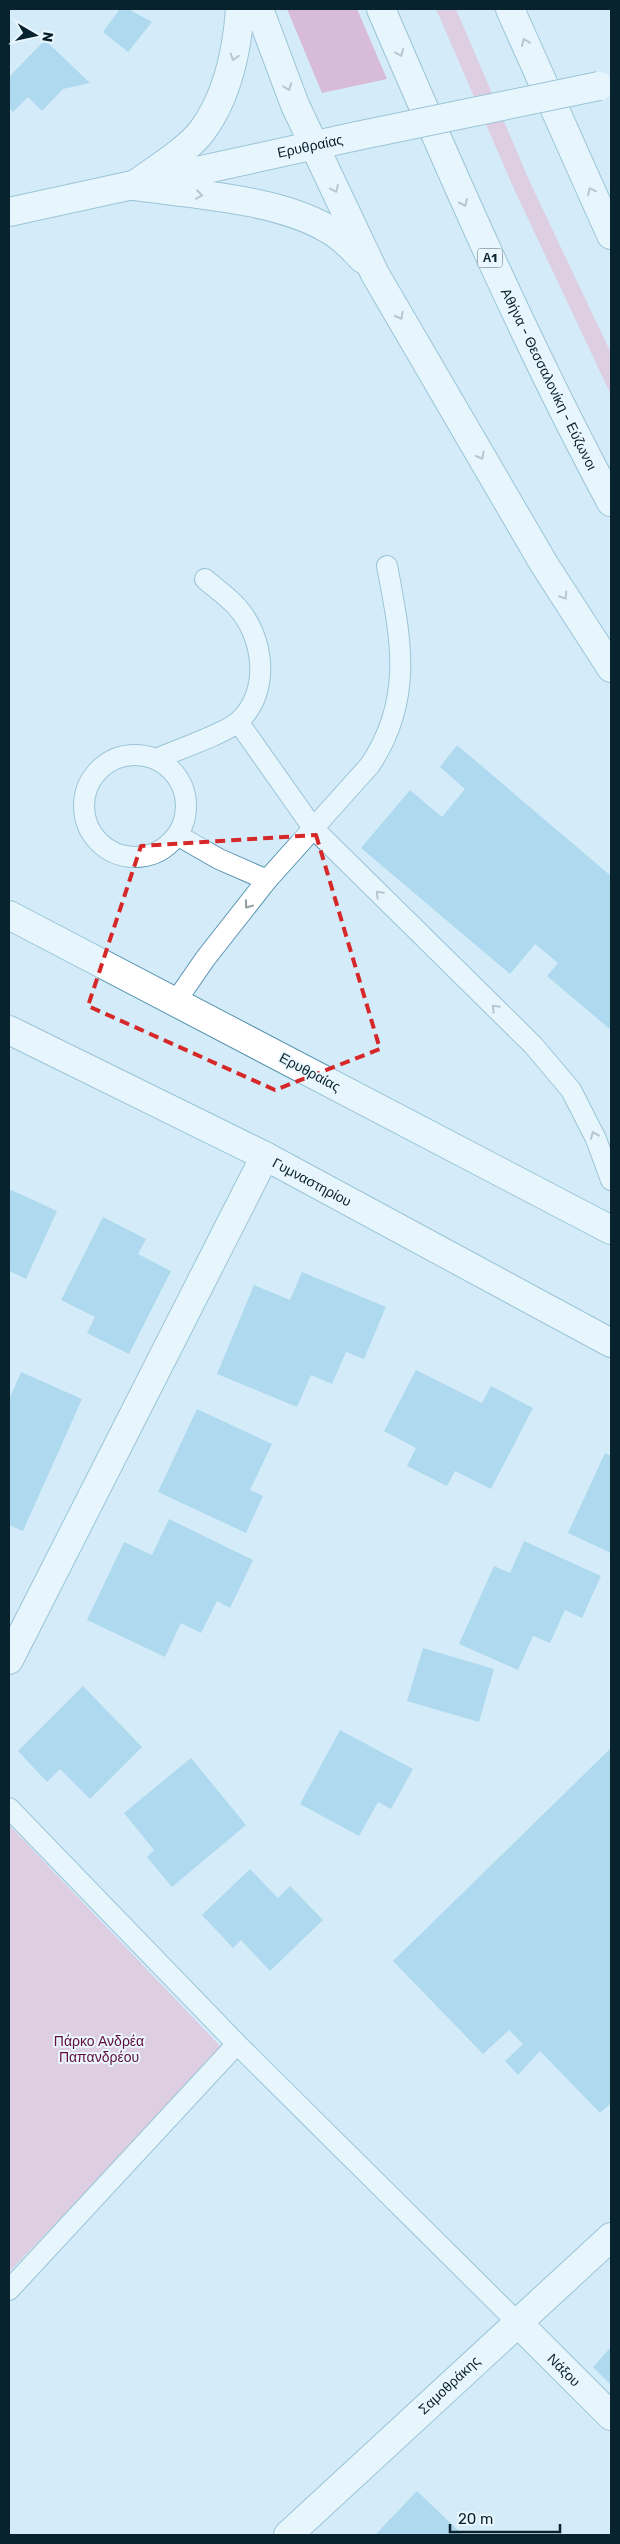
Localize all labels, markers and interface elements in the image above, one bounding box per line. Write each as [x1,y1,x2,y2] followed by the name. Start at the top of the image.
[10,10,60,60] north arrow
[38,31,57,43] text: N
[521,38,531,47] one-way arrow
[394,49,404,57] one-way arrow
[229,52,239,60] one-way arrow
[282,83,292,91] one-way arrow
[276,131,345,162] street label: Ερυθραίας
[329,184,339,193] one-way arrow
[586,187,597,196] one-way arrow
[195,190,203,200] one-way arrow
[458,198,469,207] one-way arrow
[478,248,502,268] road number: Α1
[497,285,600,473] street label: Αθήνα - Θεσσαλονίκη - Εύζωνοι
[393,310,403,319] one-way arrow
[475,451,485,460] one-way arrow
[558,590,568,599] one-way arrow
[376,890,385,899] one-way arrow
[245,899,253,908] one-way arrow
[492,1005,501,1014] one-way arrow
[276,1049,343,1096] street label: Ερυθραίας
[590,1131,600,1139] one-way arrow
[269,1155,354,1210] street label: Γυμναστηρίου
[54,2033,144,2066] park label: Πάρκο Ανδρέα Παπανδρέου
[544,2350,584,2390] street label: Νάξου
[415,2352,484,2418] street label: Σαμοθράκης
[450,2502,560,2534] scale bar
[458,2510,493,2528] text: 20 m

